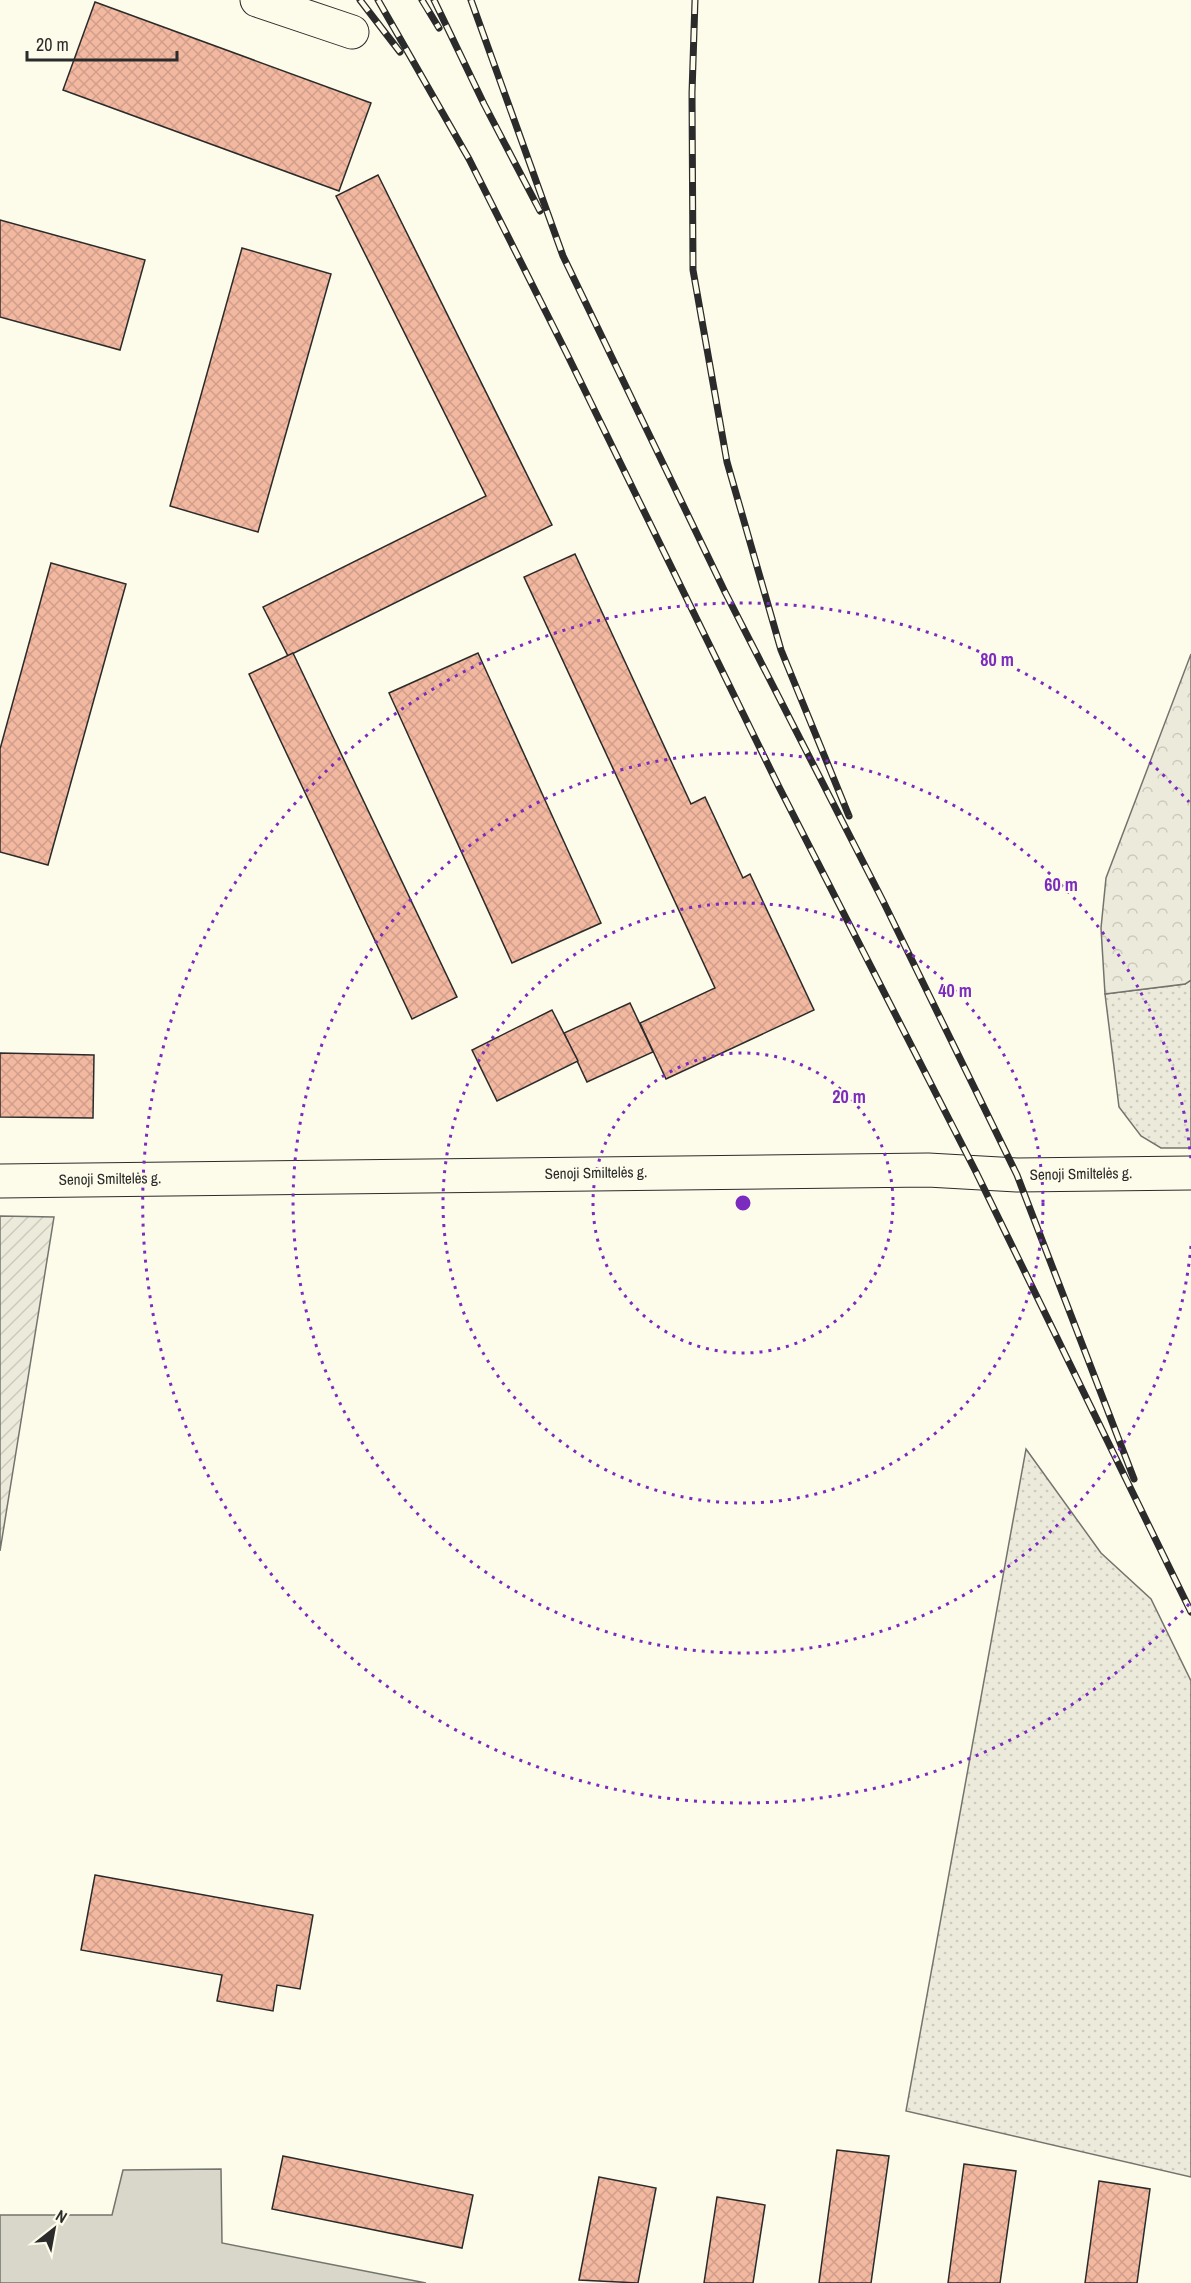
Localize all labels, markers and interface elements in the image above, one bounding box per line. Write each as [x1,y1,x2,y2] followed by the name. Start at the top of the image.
[27,24,177,62] scale bar
[36,32,69,57] text: 20 m
[980,647,1014,672] text: 80 m
[1044,872,1078,897] text: 60 m
[938,978,972,1003] text: 40 m
[832,1084,866,1109] text: 20 m
[545,1161,647,1184] street label: Senoji Smiltelės g.
[1030,1162,1132,1185] street label: Senoji Smiltelės g.
[59,1167,161,1190] street label: Senoji Smiltelės g.
[733,1193,753,1213] centre of rings
[24,2199,84,2259] north arrow
[52,2204,71,2228] text: N

